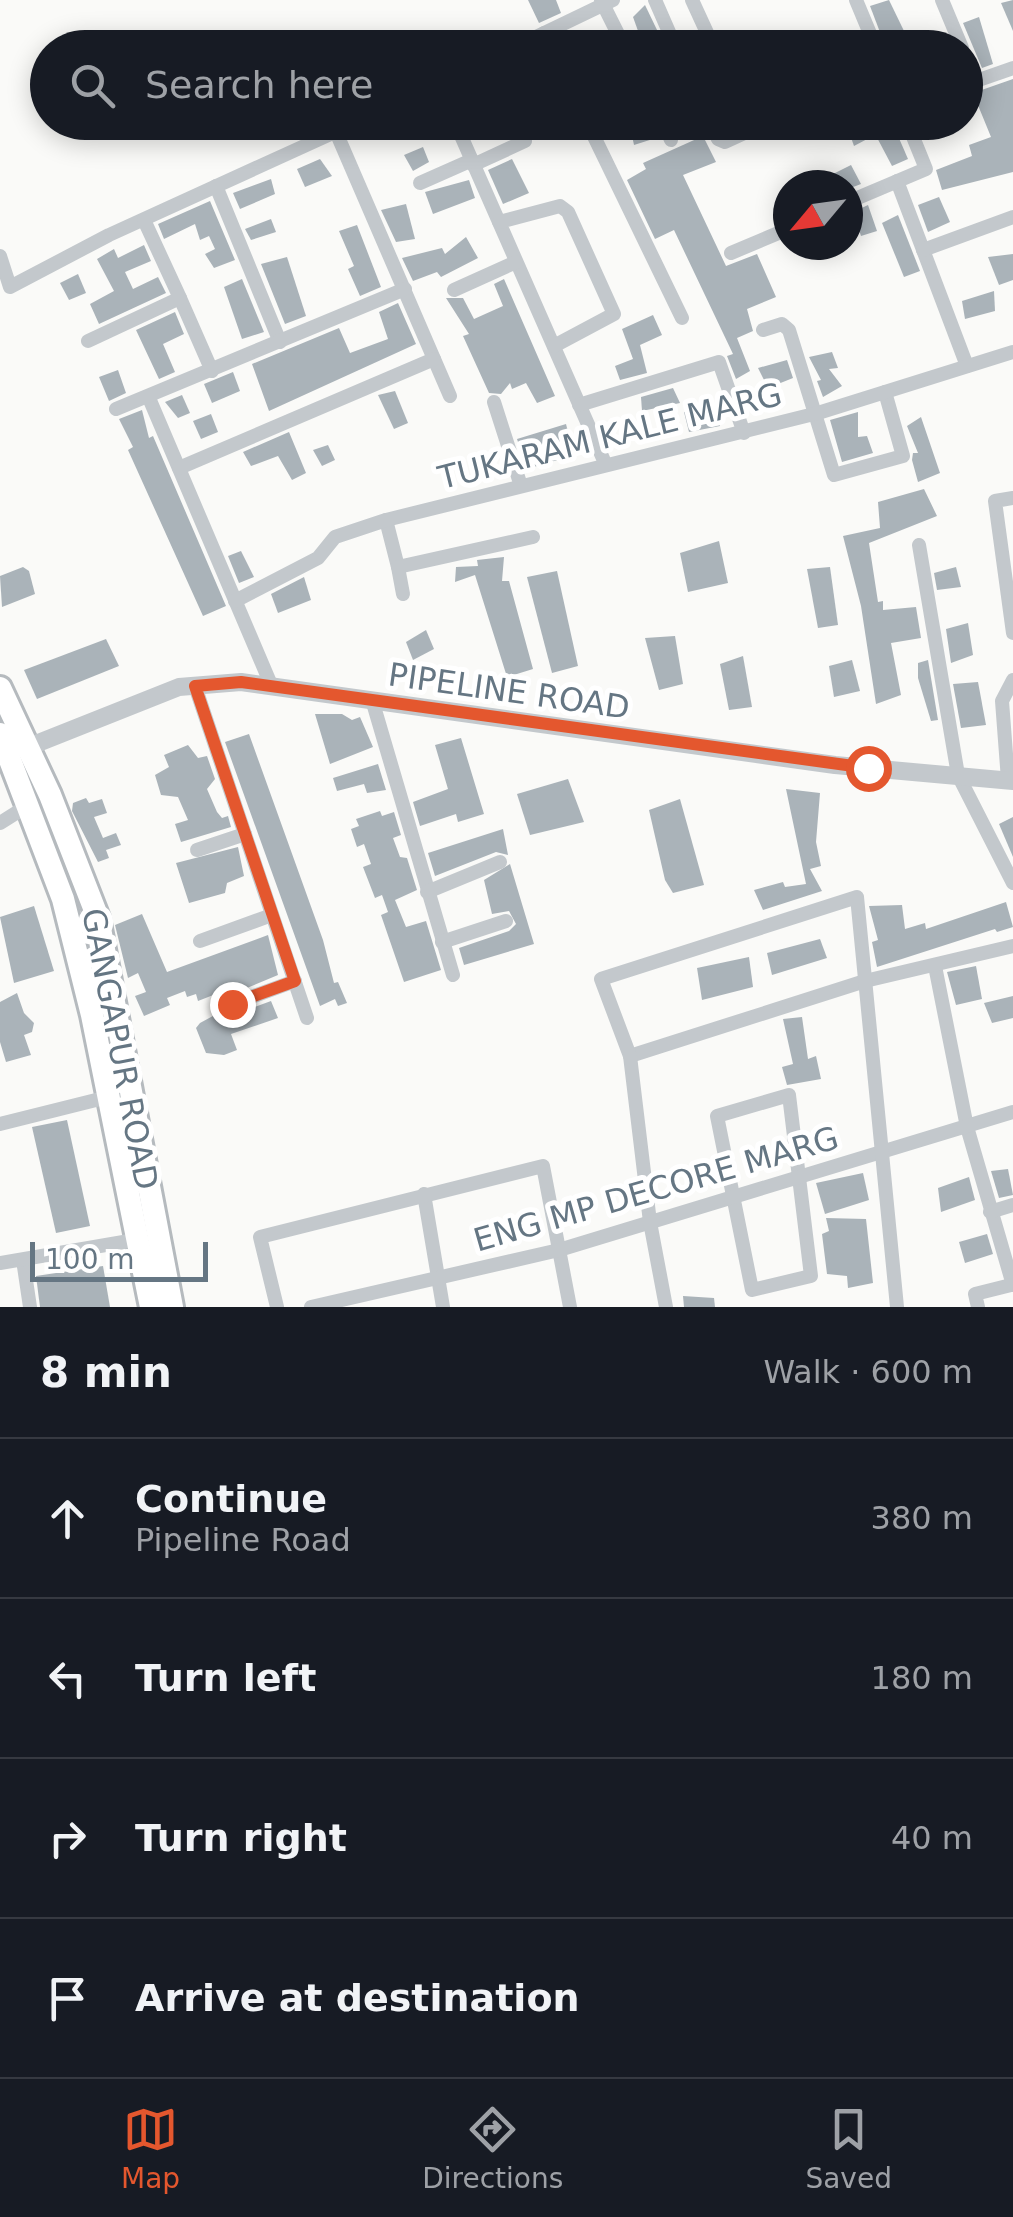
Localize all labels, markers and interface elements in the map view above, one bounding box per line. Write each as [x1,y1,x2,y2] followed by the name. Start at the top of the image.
[30,30,983,140] search box
[65,58,120,113] icon: search
[145,63,373,107] text: Search here
[773,170,863,260] north arrow
[433,375,786,497] street label: TUKARAM KALE MARG
[386,655,632,727] street label: PIPELINE ROAD
[846,746,892,792] route start
[74,905,166,1193] street label: GANGAPUR ROAD
[210,982,256,1028] route end
[469,1119,843,1259] street label: ENG MP DECORE MARG
[30,1237,208,1282] scale bar
[45,1243,135,1276] text: 100 m
[40,1348,172,1397] text: 8 min
[763,1353,973,1391] text: Walk · 600 m
[135,1477,327,1521] text: Continue
[40,1491,95,1546] icon: ahead
[871,1499,973,1537] text: 380 m
[135,1521,351,1559] text: Pipeline Road
[40,1651,95,1706] icon: left
[135,1656,316,1700] text: Turn left
[871,1659,973,1697] text: 180 m
[40,1811,95,1866] icon: right
[135,1816,347,1860] text: Turn right
[891,1819,973,1857] text: 40 m
[40,1971,95,2026] icon: arrive
[135,1976,580,2020] text: Arrive at destination
[121,2102,180,2195] tab: Map
[422,2102,563,2195] tab: Directions
[805,2102,892,2195] tab: Saved

